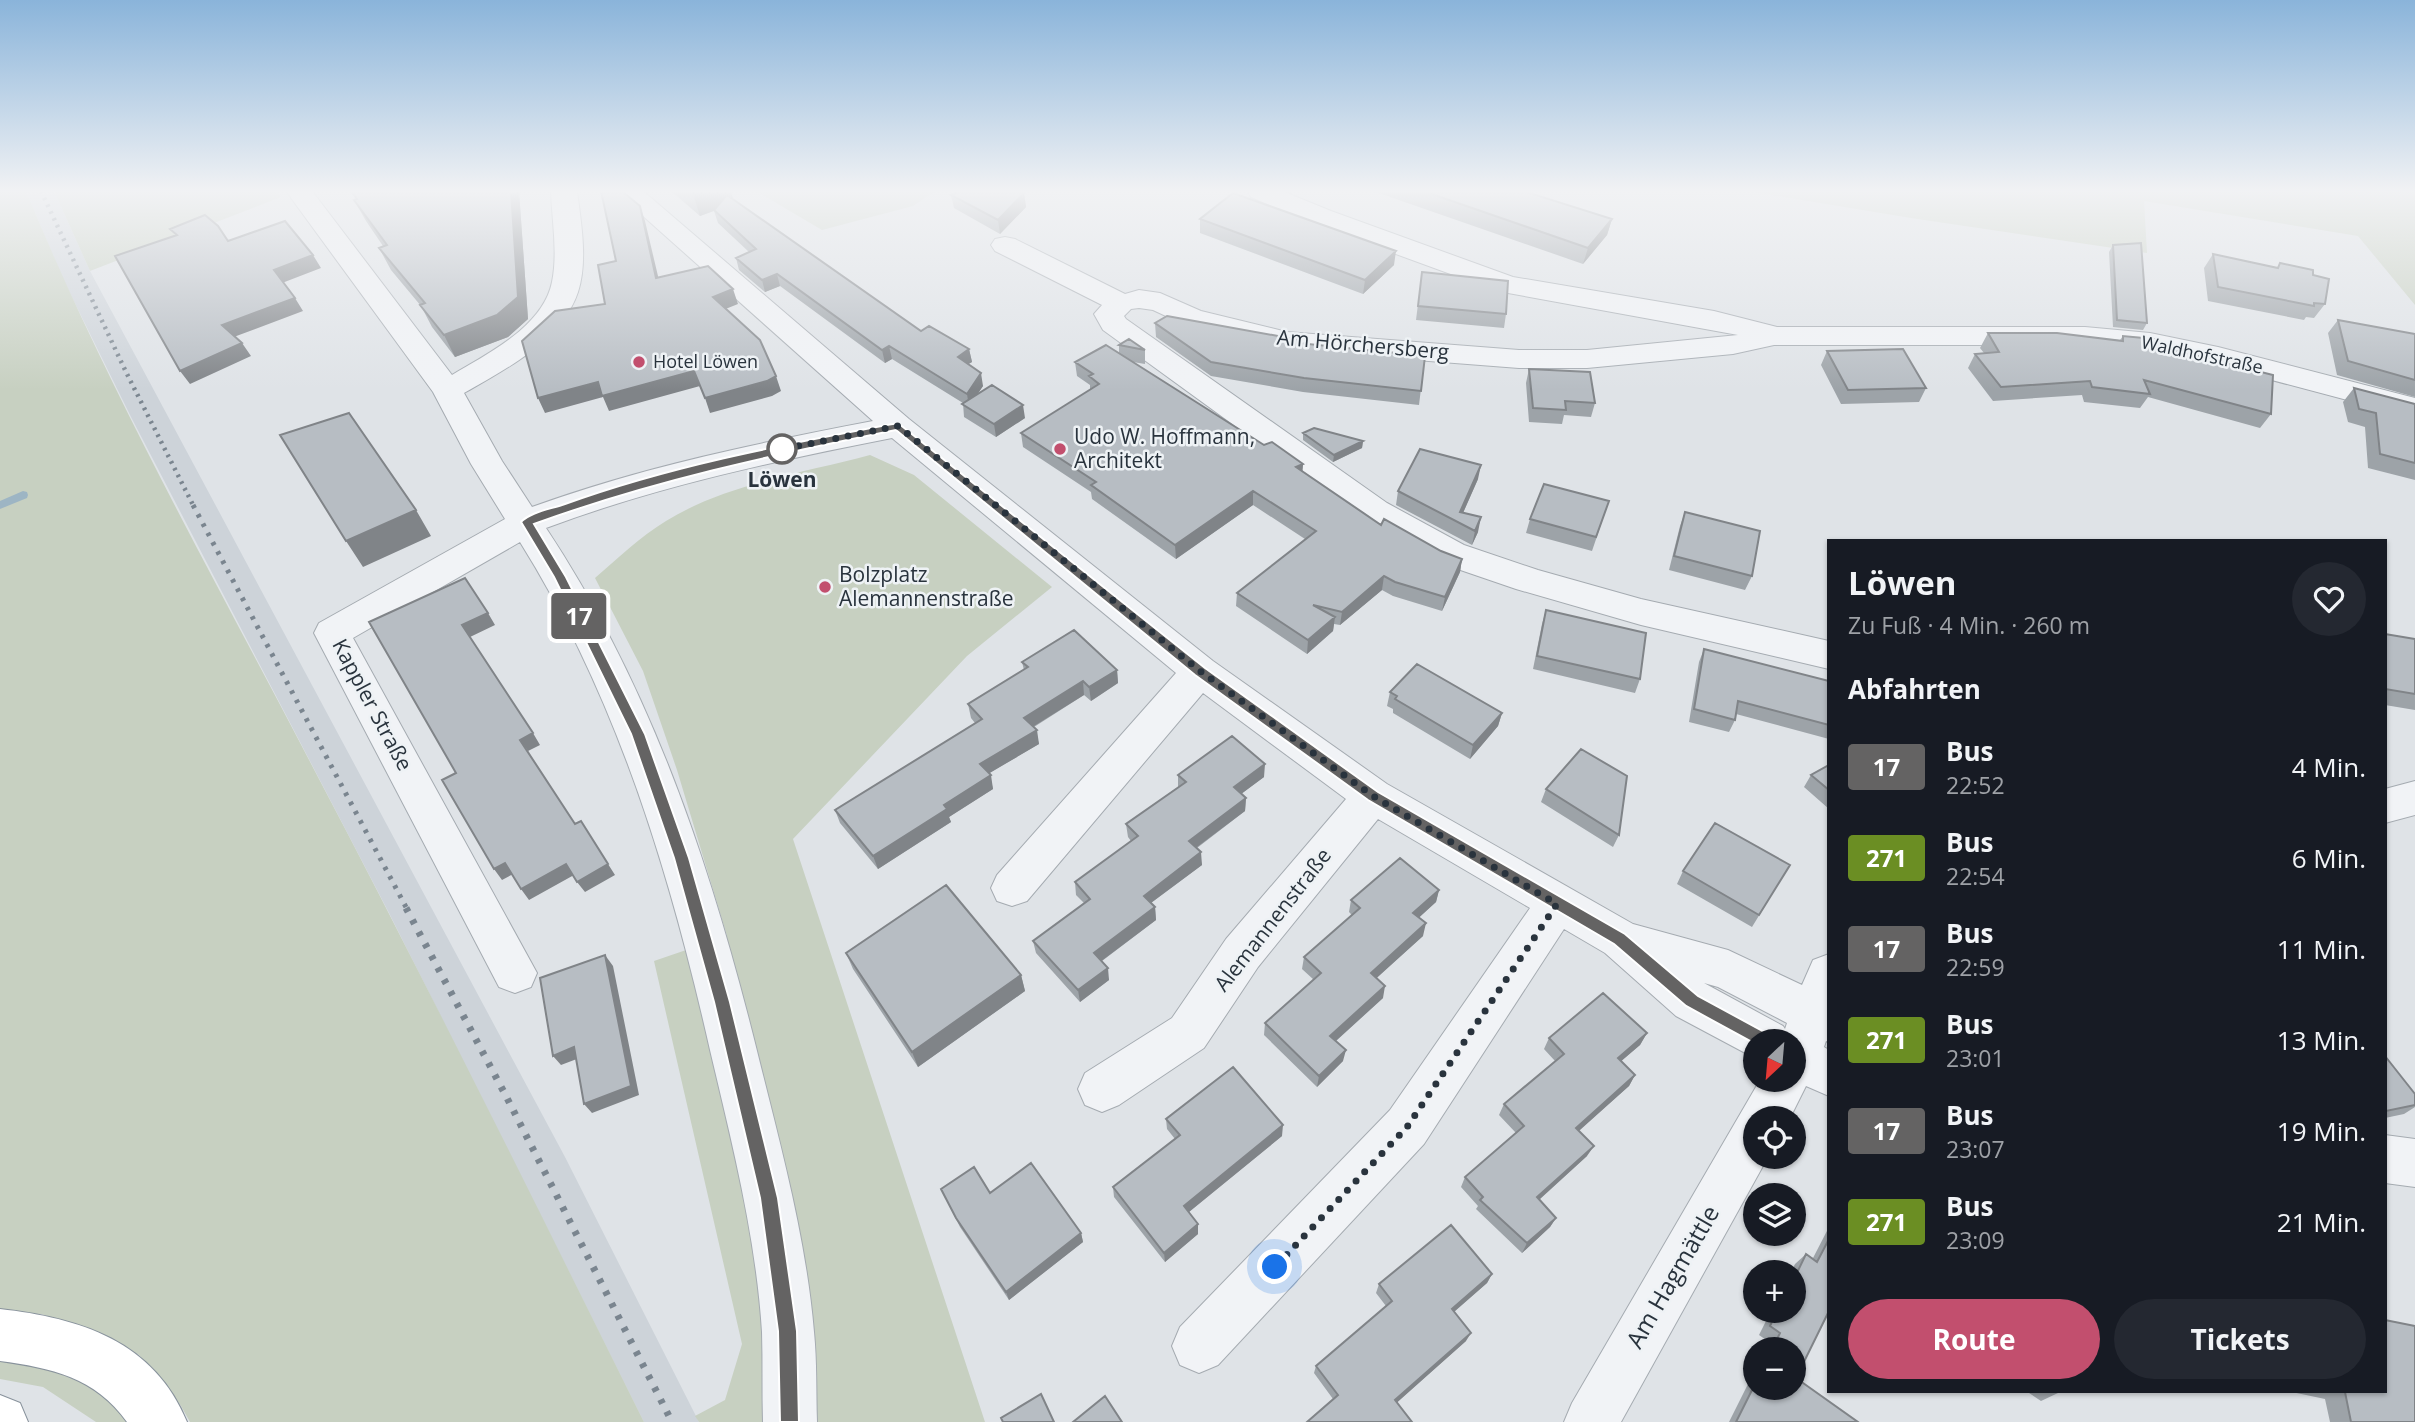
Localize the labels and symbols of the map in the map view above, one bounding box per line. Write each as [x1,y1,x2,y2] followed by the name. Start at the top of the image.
[1276,323,1450,365] street label: Am Hörchersberg
[2139,329,2265,379] street label: Waldhofstraße
[653,349,758,373] place label: Hotel Löwen
[631,354,647,370] marker: Hotel Löwen
[1074,422,1255,474] place label: Udo W. Hoffmann, Architekt
[767,434,797,464] marker: Löwen
[1052,441,1068,457] marker: Udo W. Hoffmann, Architekt
[747,465,817,493] place label: Löwen
[839,560,1014,612] place label: Bolzplatz Alemannenstraße
[817,579,833,595] marker: Bolzplatz Alemannenstraße
[548,593,610,639] line badge: 17
[326,634,419,775] street label: Kappler Straße
[1207,842,1337,997] street label: Alemannenstraße
[1743,1029,1806,1092] north arrow
[1617,1199,1726,1354] street label: Am Hagmättle
[1257,1249,1292,1284] your location

